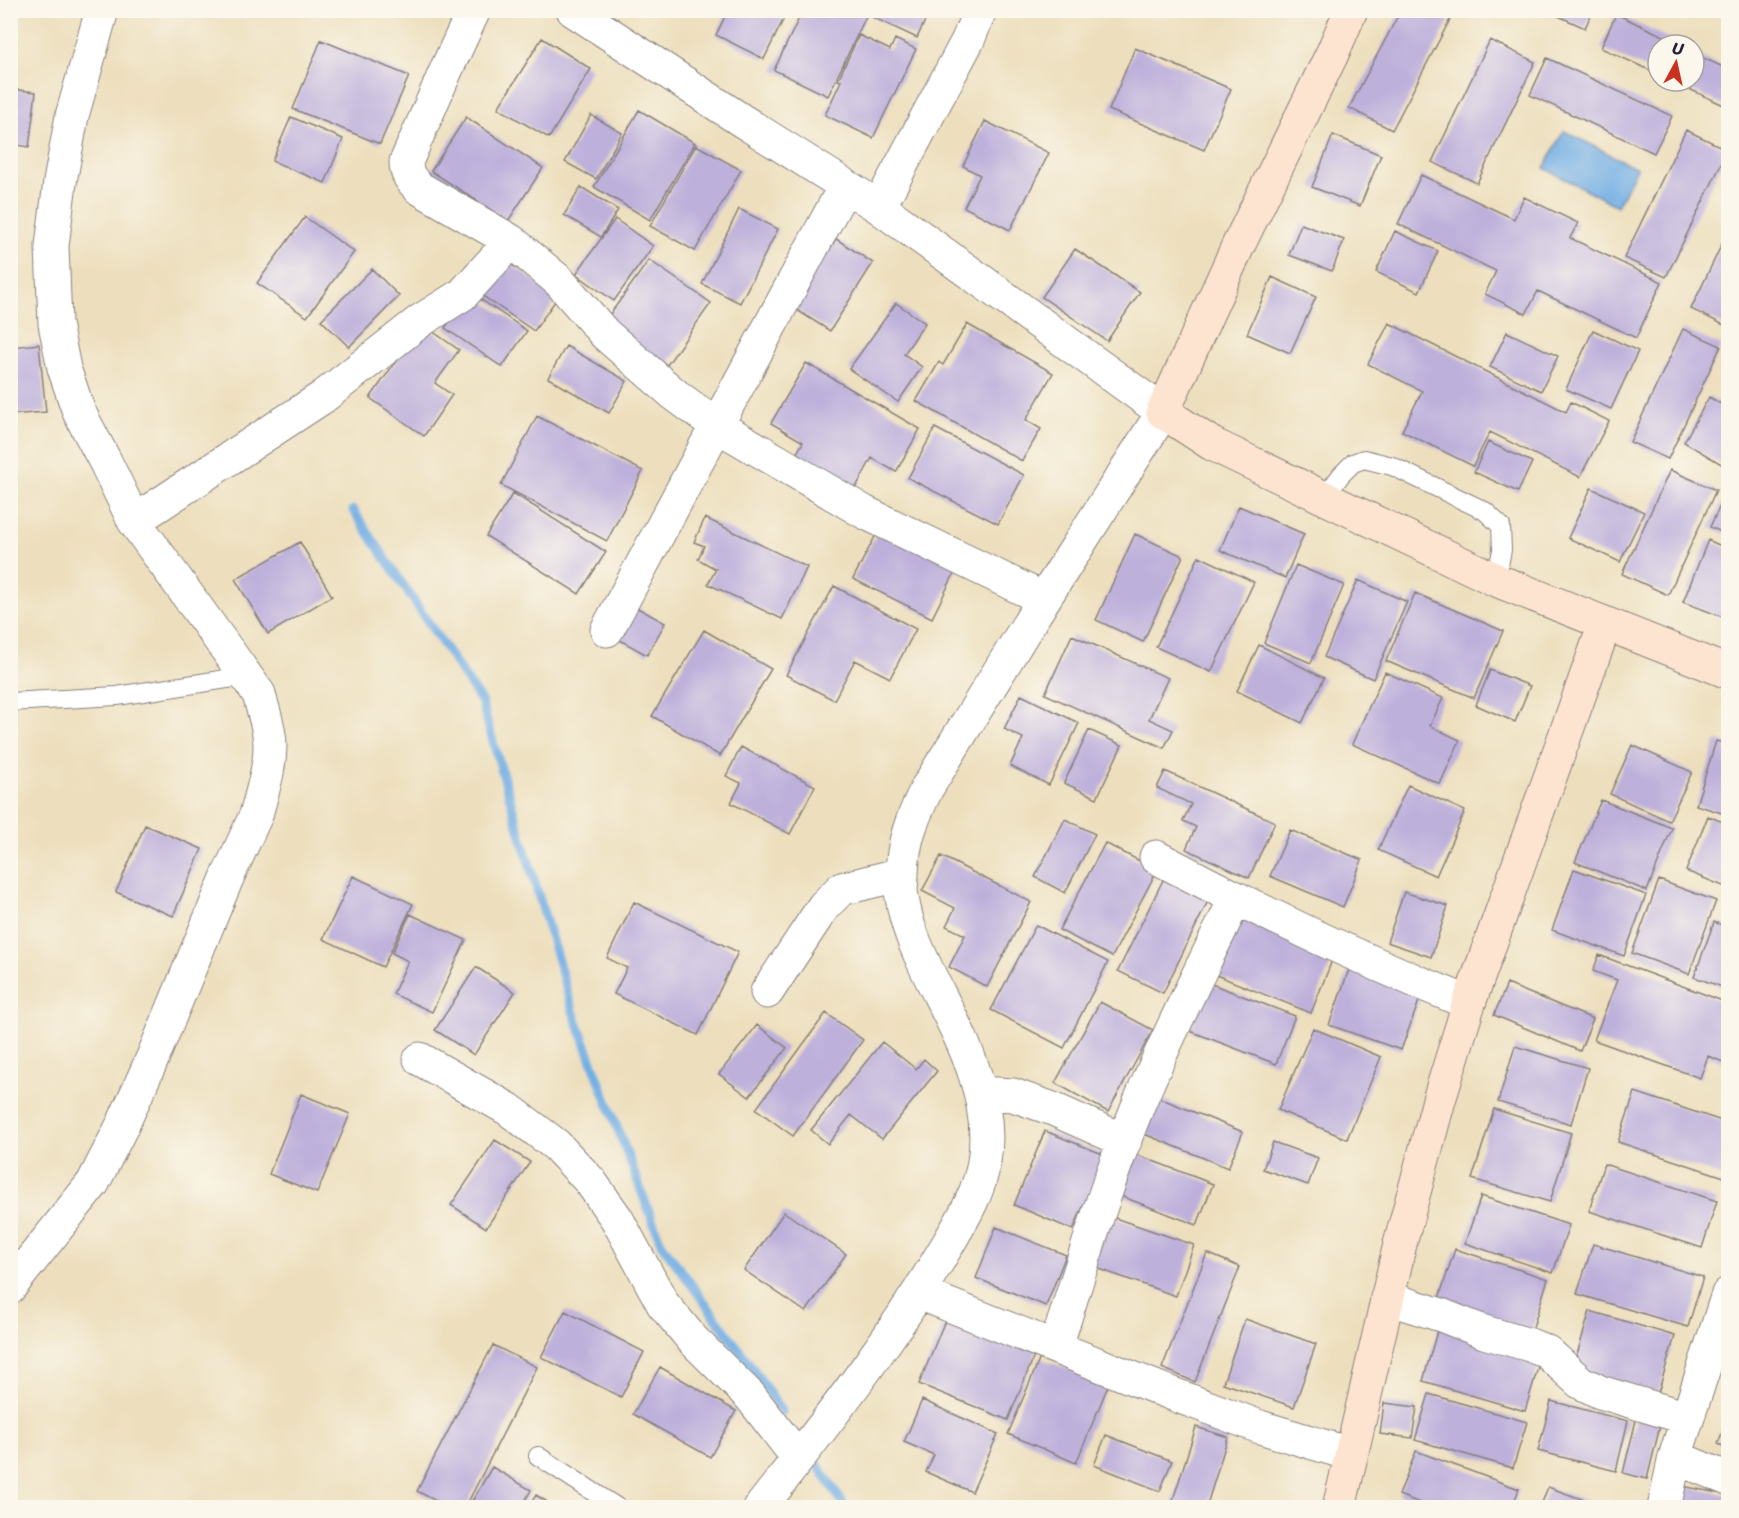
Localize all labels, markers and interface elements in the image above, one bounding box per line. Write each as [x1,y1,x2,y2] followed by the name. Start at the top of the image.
[1646,33,1706,93] north arrow
[1671,34,1687,64] text: U

